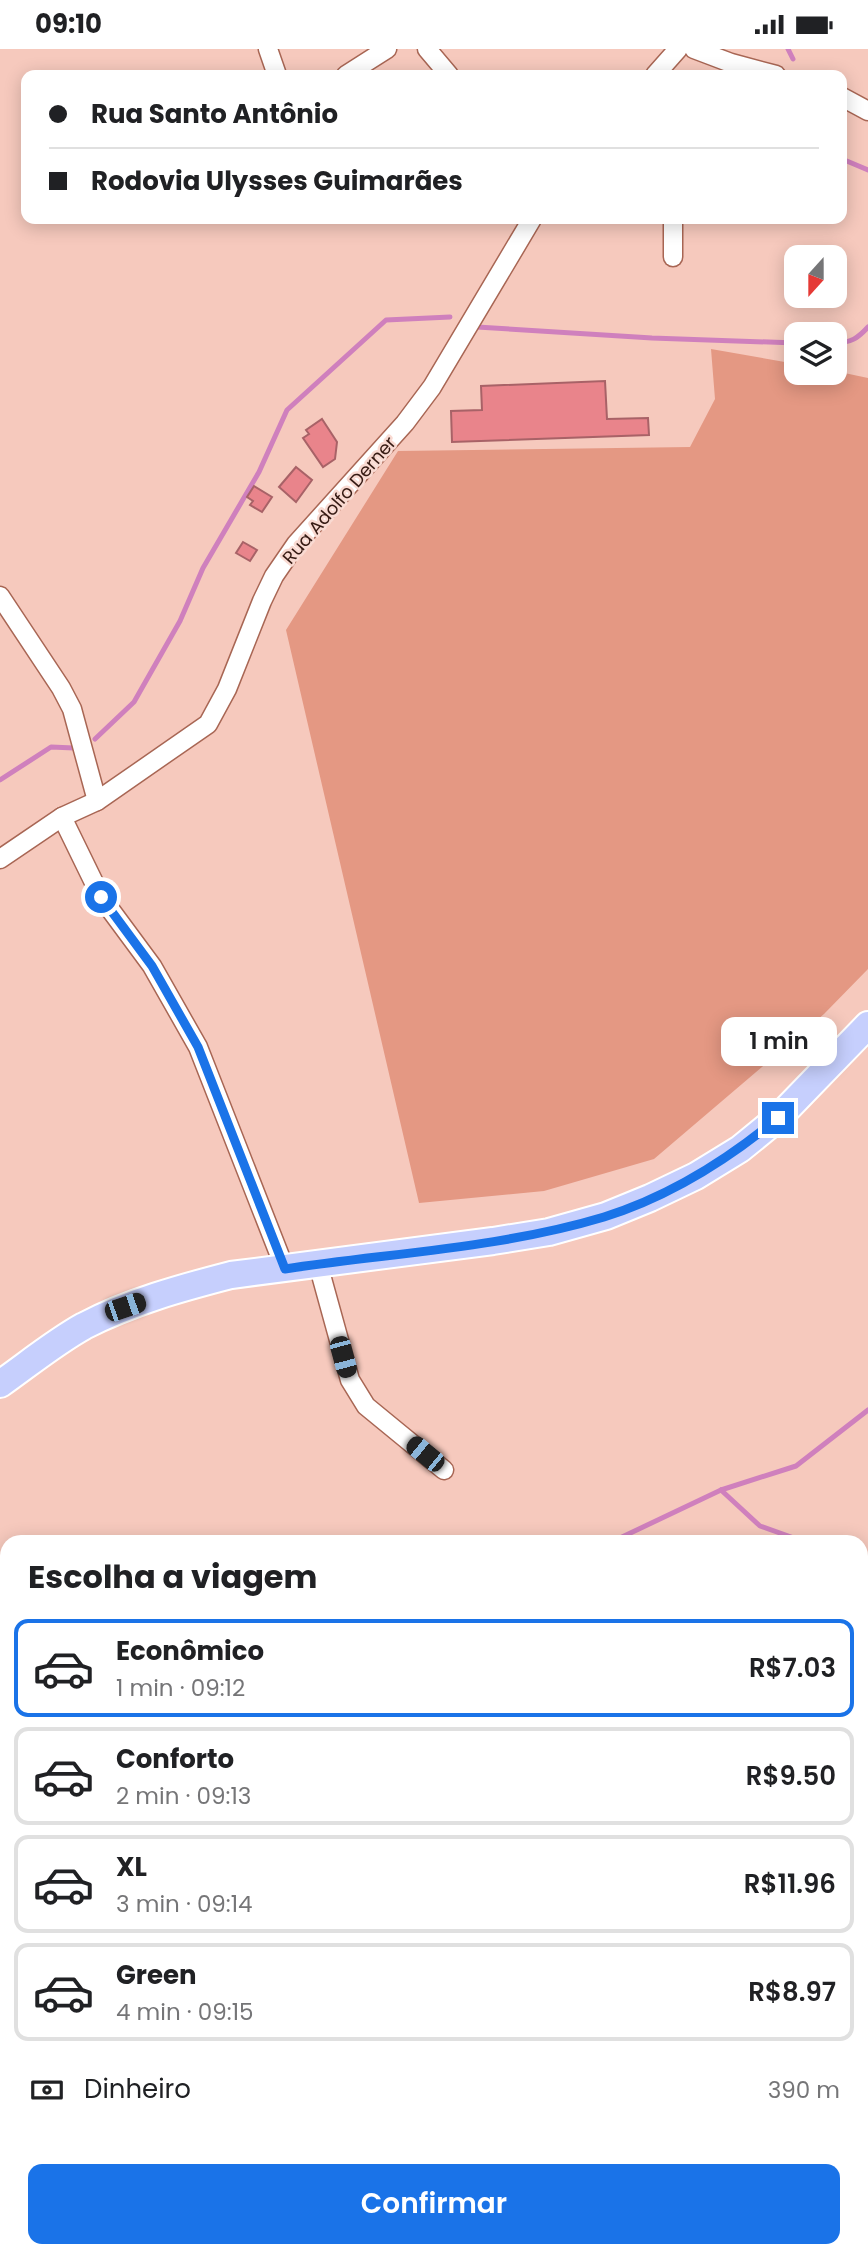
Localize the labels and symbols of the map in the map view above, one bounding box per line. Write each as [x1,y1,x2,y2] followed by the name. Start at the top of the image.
[784,245,847,308] north arrow
[276,430,402,569] street label: Rua Adolfo Derner
[85,881,117,913] route start
[720,1017,836,1065] callout: 1 min
[762,1102,794,1134] route end
[102,1290,149,1324] car
[328,1334,359,1380] car
[403,1433,448,1475] car

